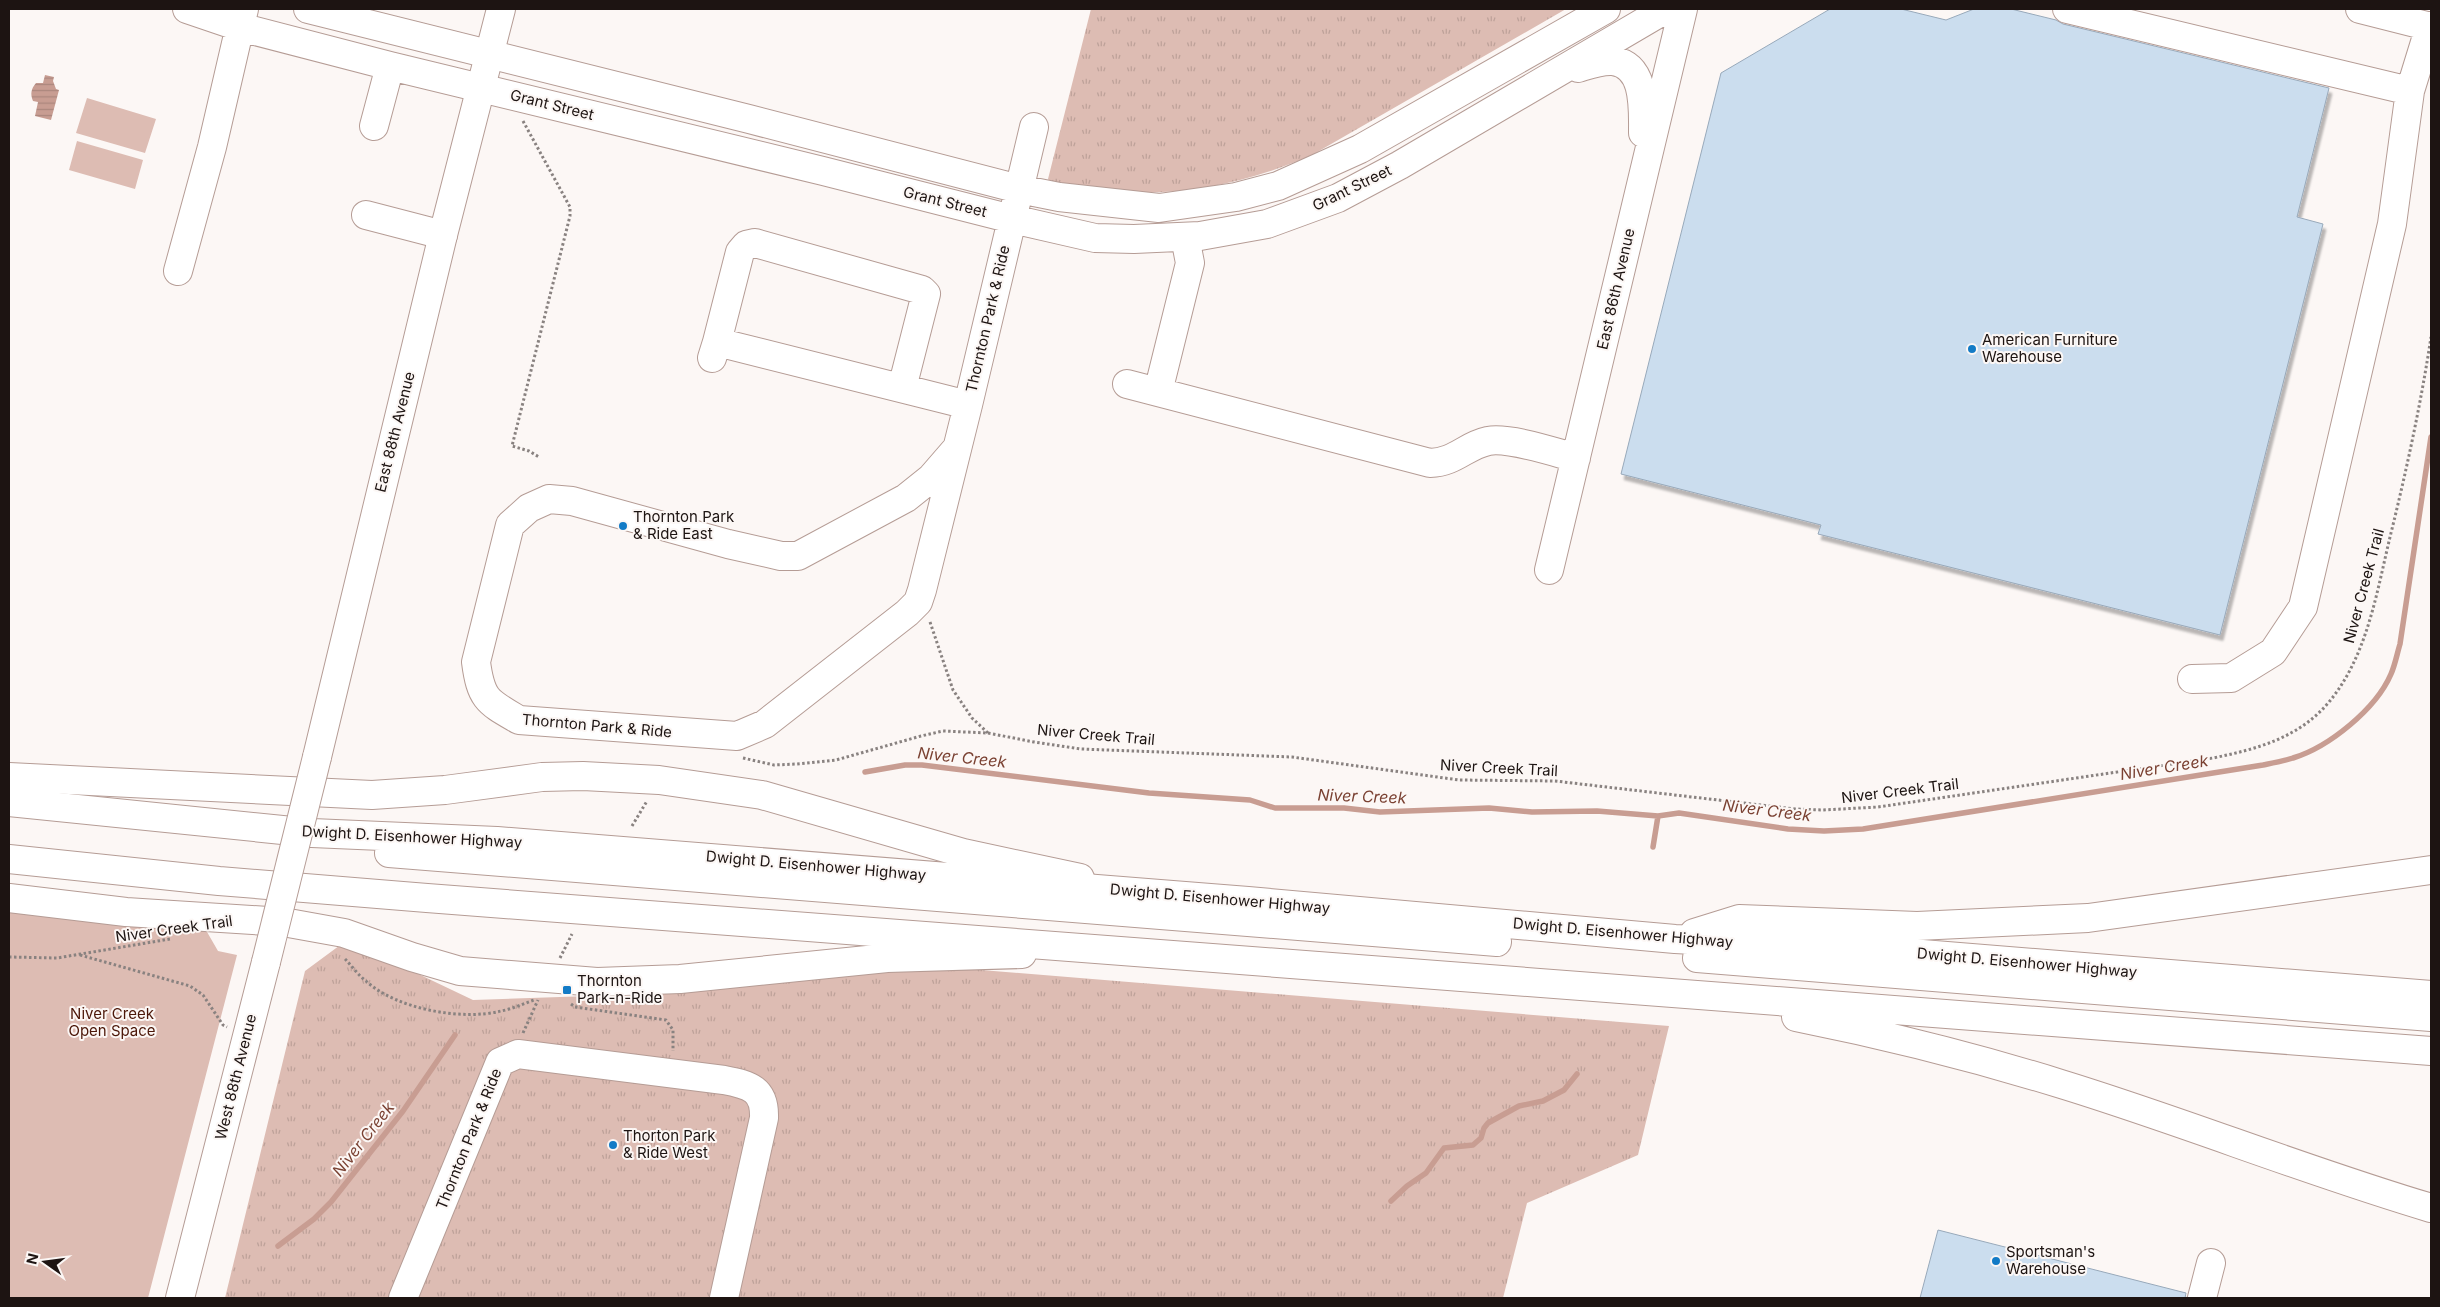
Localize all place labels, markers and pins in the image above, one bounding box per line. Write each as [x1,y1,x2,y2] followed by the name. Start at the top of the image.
[1982,330,2117,366] place label: American Furniture Warehouse
[1966,343,1978,355] marker: American Furniture Warehouse
[633,507,735,543] place label: Thornton Park & Ride East
[617,520,629,532] marker: Thornton Park & Ride East
[577,971,662,1007] place label: Thornton Park-n-Ride
[561,984,573,996] marker: Thornton Park-n-Ride
[623,1126,716,1162] place label: Thorton Park & Ride West
[607,1139,619,1151] marker: Thorton Park & Ride West
[2006,1242,2095,1278] place label: Sportsman's Warehouse
[1990,1255,2002,1267] marker: Sportsman's Warehouse

